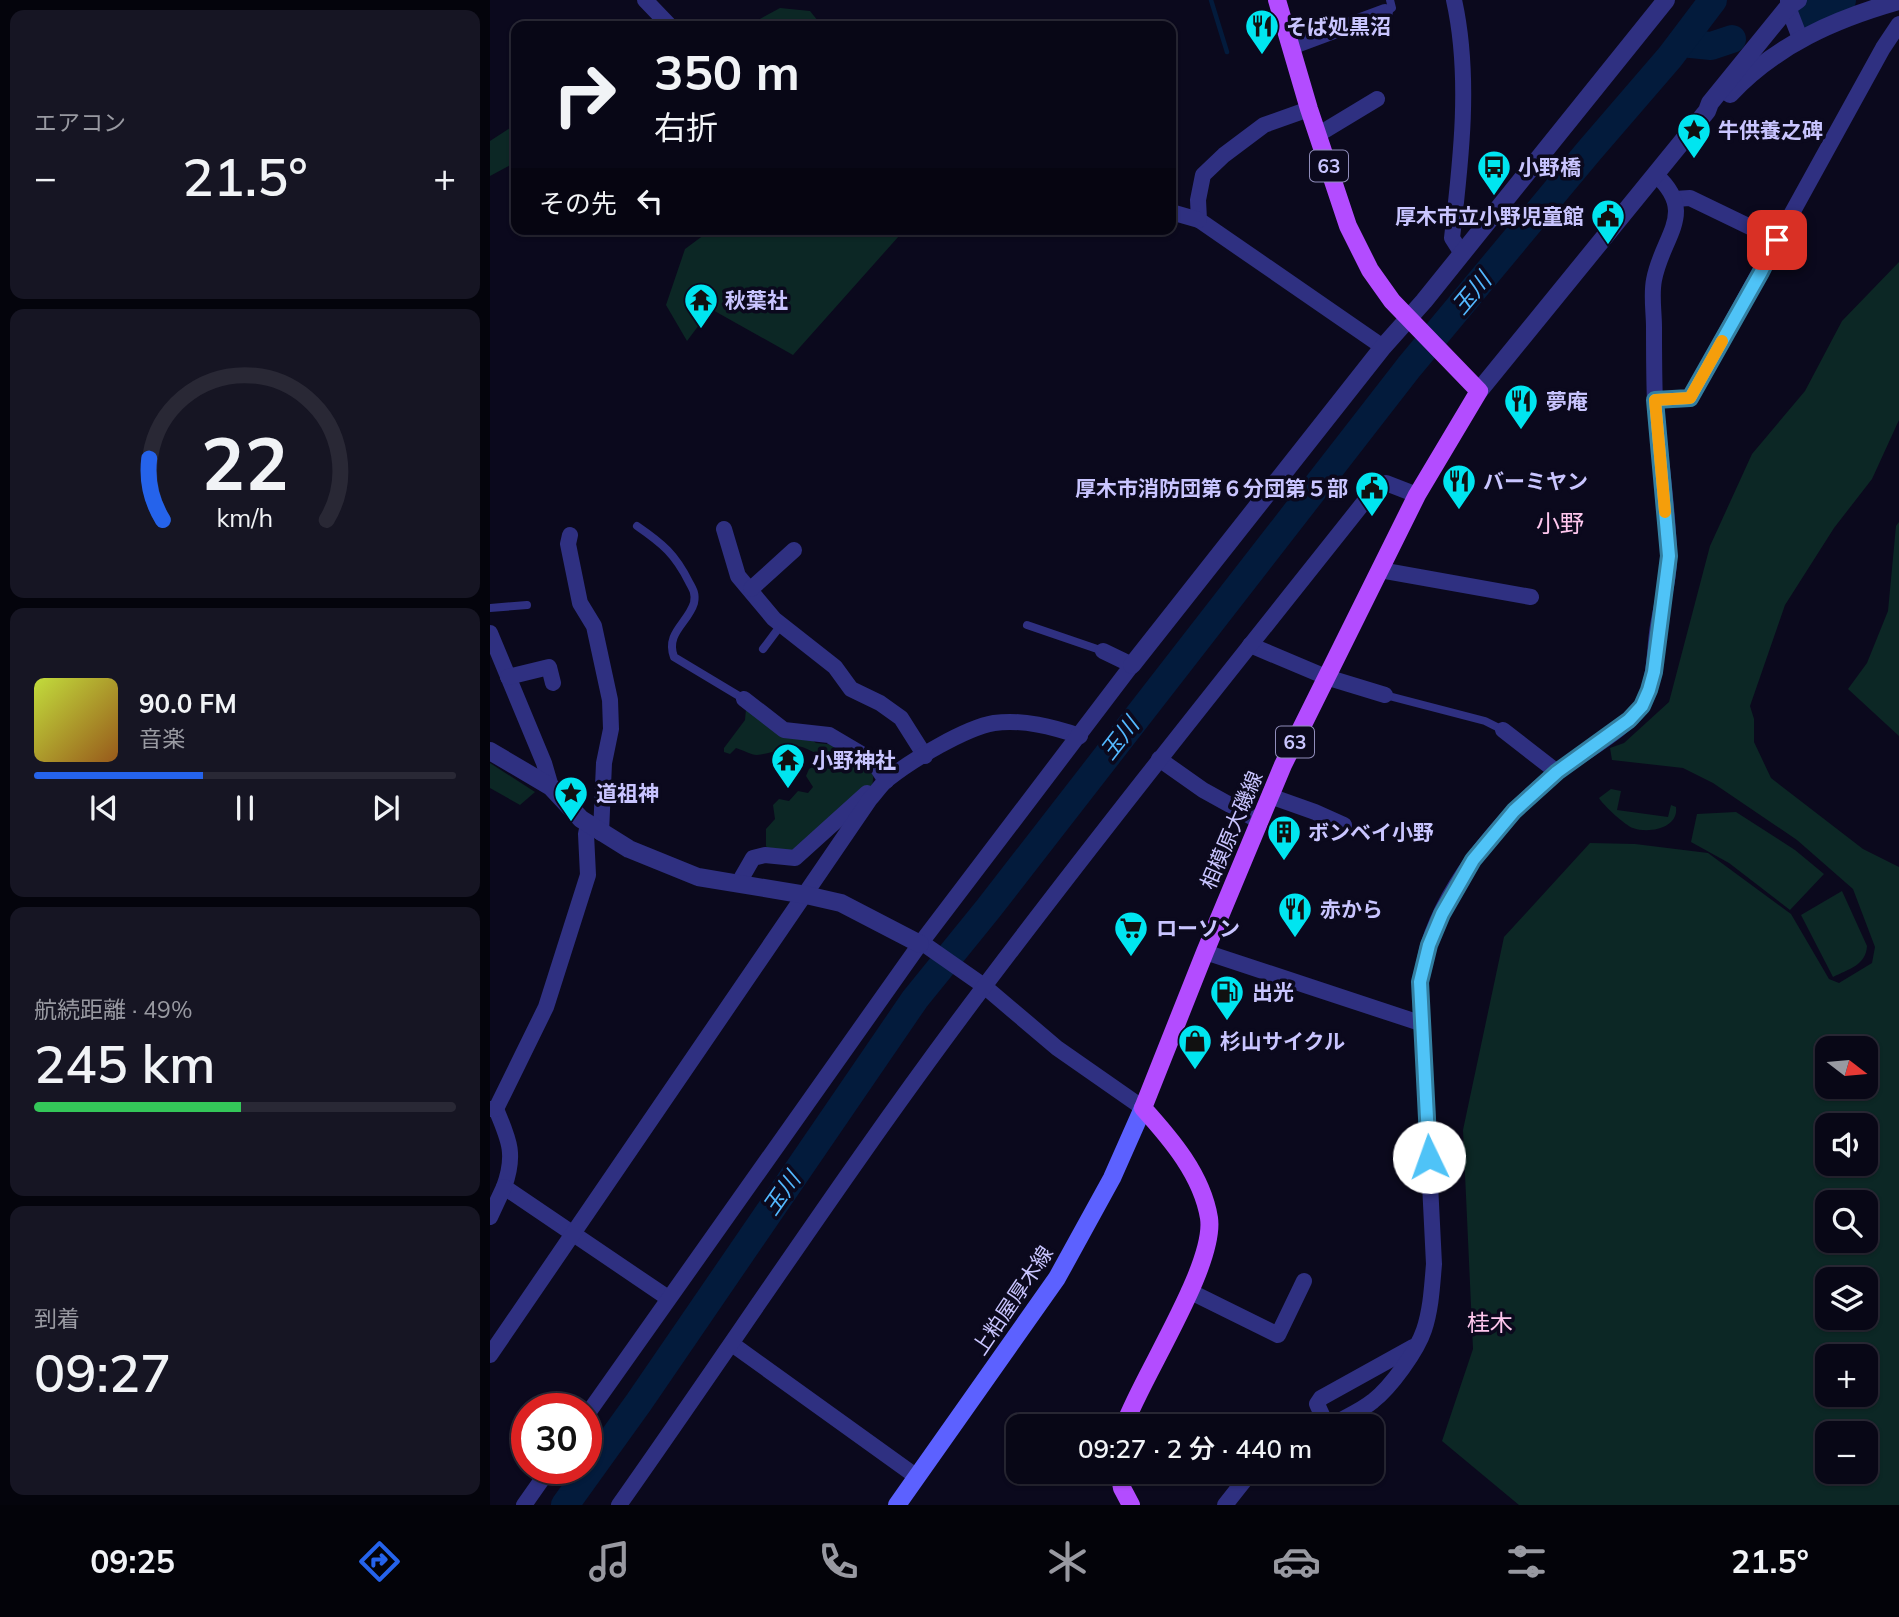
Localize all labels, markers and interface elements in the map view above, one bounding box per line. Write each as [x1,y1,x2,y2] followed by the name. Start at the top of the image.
[1243,7,1281,56] restaurant icon: そば処黒沼
[1286,13,1391,39] place label: そば処黒沼
[654,41,800,102] text: 350 m
[539,49,630,140] icon: right
[654,107,718,147] text: 右折
[34,108,126,137] text: エアコン
[1675,111,1713,160] place icon: 牛供養之碑
[1718,117,1823,143] place label: 牛供養之碑
[182,144,308,209] text: 21.5°
[1475,148,1513,197] bus stop icon: 小野橋
[1310,150,1348,182] road number: 63
[34,153,57,201] text: −
[433,153,456,201] text: +
[1518,154,1581,180] place label: 小野橋
[631,182,669,220] icon: left
[539,187,617,220] text: その先
[1589,197,1627,246] public building icon: 厚木市立小野児童館
[1395,203,1584,229] place label: 厚木市立小野児童館
[1747,210,1807,270] pin
[1758,221,1796,259] icon: arrive
[1445,264,1499,320] water label: 玉川
[682,281,720,330] temple icon: 秋葉社
[725,287,788,313] place label: 秋葉社
[1502,382,1540,431] restaurant icon: 夢庵
[1546,388,1588,414] place label: 夢庵
[201,417,289,508] text: 22
[1440,462,1478,511] restaurant icon: バーミヤン
[1483,468,1588,494] place label: バーミヤン
[1353,469,1391,518] public building icon: 厚木市消防団第６分団第５部
[1075,475,1348,501] place label: 厚木市消防団第６分団第５部
[217,501,273,532] text: km/h
[1536,508,1584,538] district label: 小野
[139,687,237,720] text: 90.0 FM
[1093,709,1146,765] water label: 玉川
[139,724,185,753] text: 音楽
[1276,726,1314,758] road number: 63
[769,741,807,790] temple icon: 小野神社
[812,747,896,773] place label: 小野神社
[1194,767,1268,893] street label: 相模原大磯線
[552,774,590,823] place icon: 道祖神
[596,780,659,806] place label: 道祖神
[85,789,123,827] icon: previous
[226,789,264,827] icon: pause
[367,789,405,827] icon: next
[1265,813,1303,862] building icon: ボンベイ小野
[1308,819,1434,845] place label: ボンベイ小野
[1276,890,1314,939] restaurant icon: 赤から
[1320,896,1383,922] place label: 赤から
[1112,909,1150,958] supermarket icon: ローソン
[1156,915,1240,941] place label: ローソン
[1208,973,1246,1022] fuel station icon: 出光
[1252,979,1294,1005] place label: 出光
[34,995,192,1024] text: 航続距離 · 49%
[1176,1022,1214,1071] shop icon: 杉山サイクル
[1220,1028,1345,1054] place label: 杉山サイクル
[34,1031,215,1096] text: 245 km
[1815,1036,1878,1099] north arrow
[1815,1036,1878,1484] map controls
[1815,1113,1878,1176] button: sound
[1392,1120,1466,1194] position arrow
[756,1163,808,1220] water label: 玉川
[1815,1190,1878,1253] button: search
[966,1241,1058,1359] street label: 上粕屋厚木線
[1815,1267,1878,1330] button: layers
[34,1304,80,1333] text: 到着
[1467,1308,1513,1337] district label: 桂木
[34,1340,171,1405] text: 09:27
[1815,1344,1878,1407] button: +
[511,1393,602,1484] speed limit sign: 30
[1815,1421,1878,1484] button: −
[1078,1432,1312,1465] text: 09:27 · 2 分 · 440 m
[355,1537,404,1586] icon: directions
[585,1537,634,1586] icon: music
[814,1537,863,1586] icon: phone
[1043,1537,1092,1586] icon: climate
[1272,1537,1321,1586] icon: car
[1502,1537,1551,1586] icon: filters
[90,1541,175,1581] text: 09:25
[1731,1541,1809,1581] text: 21.5°

